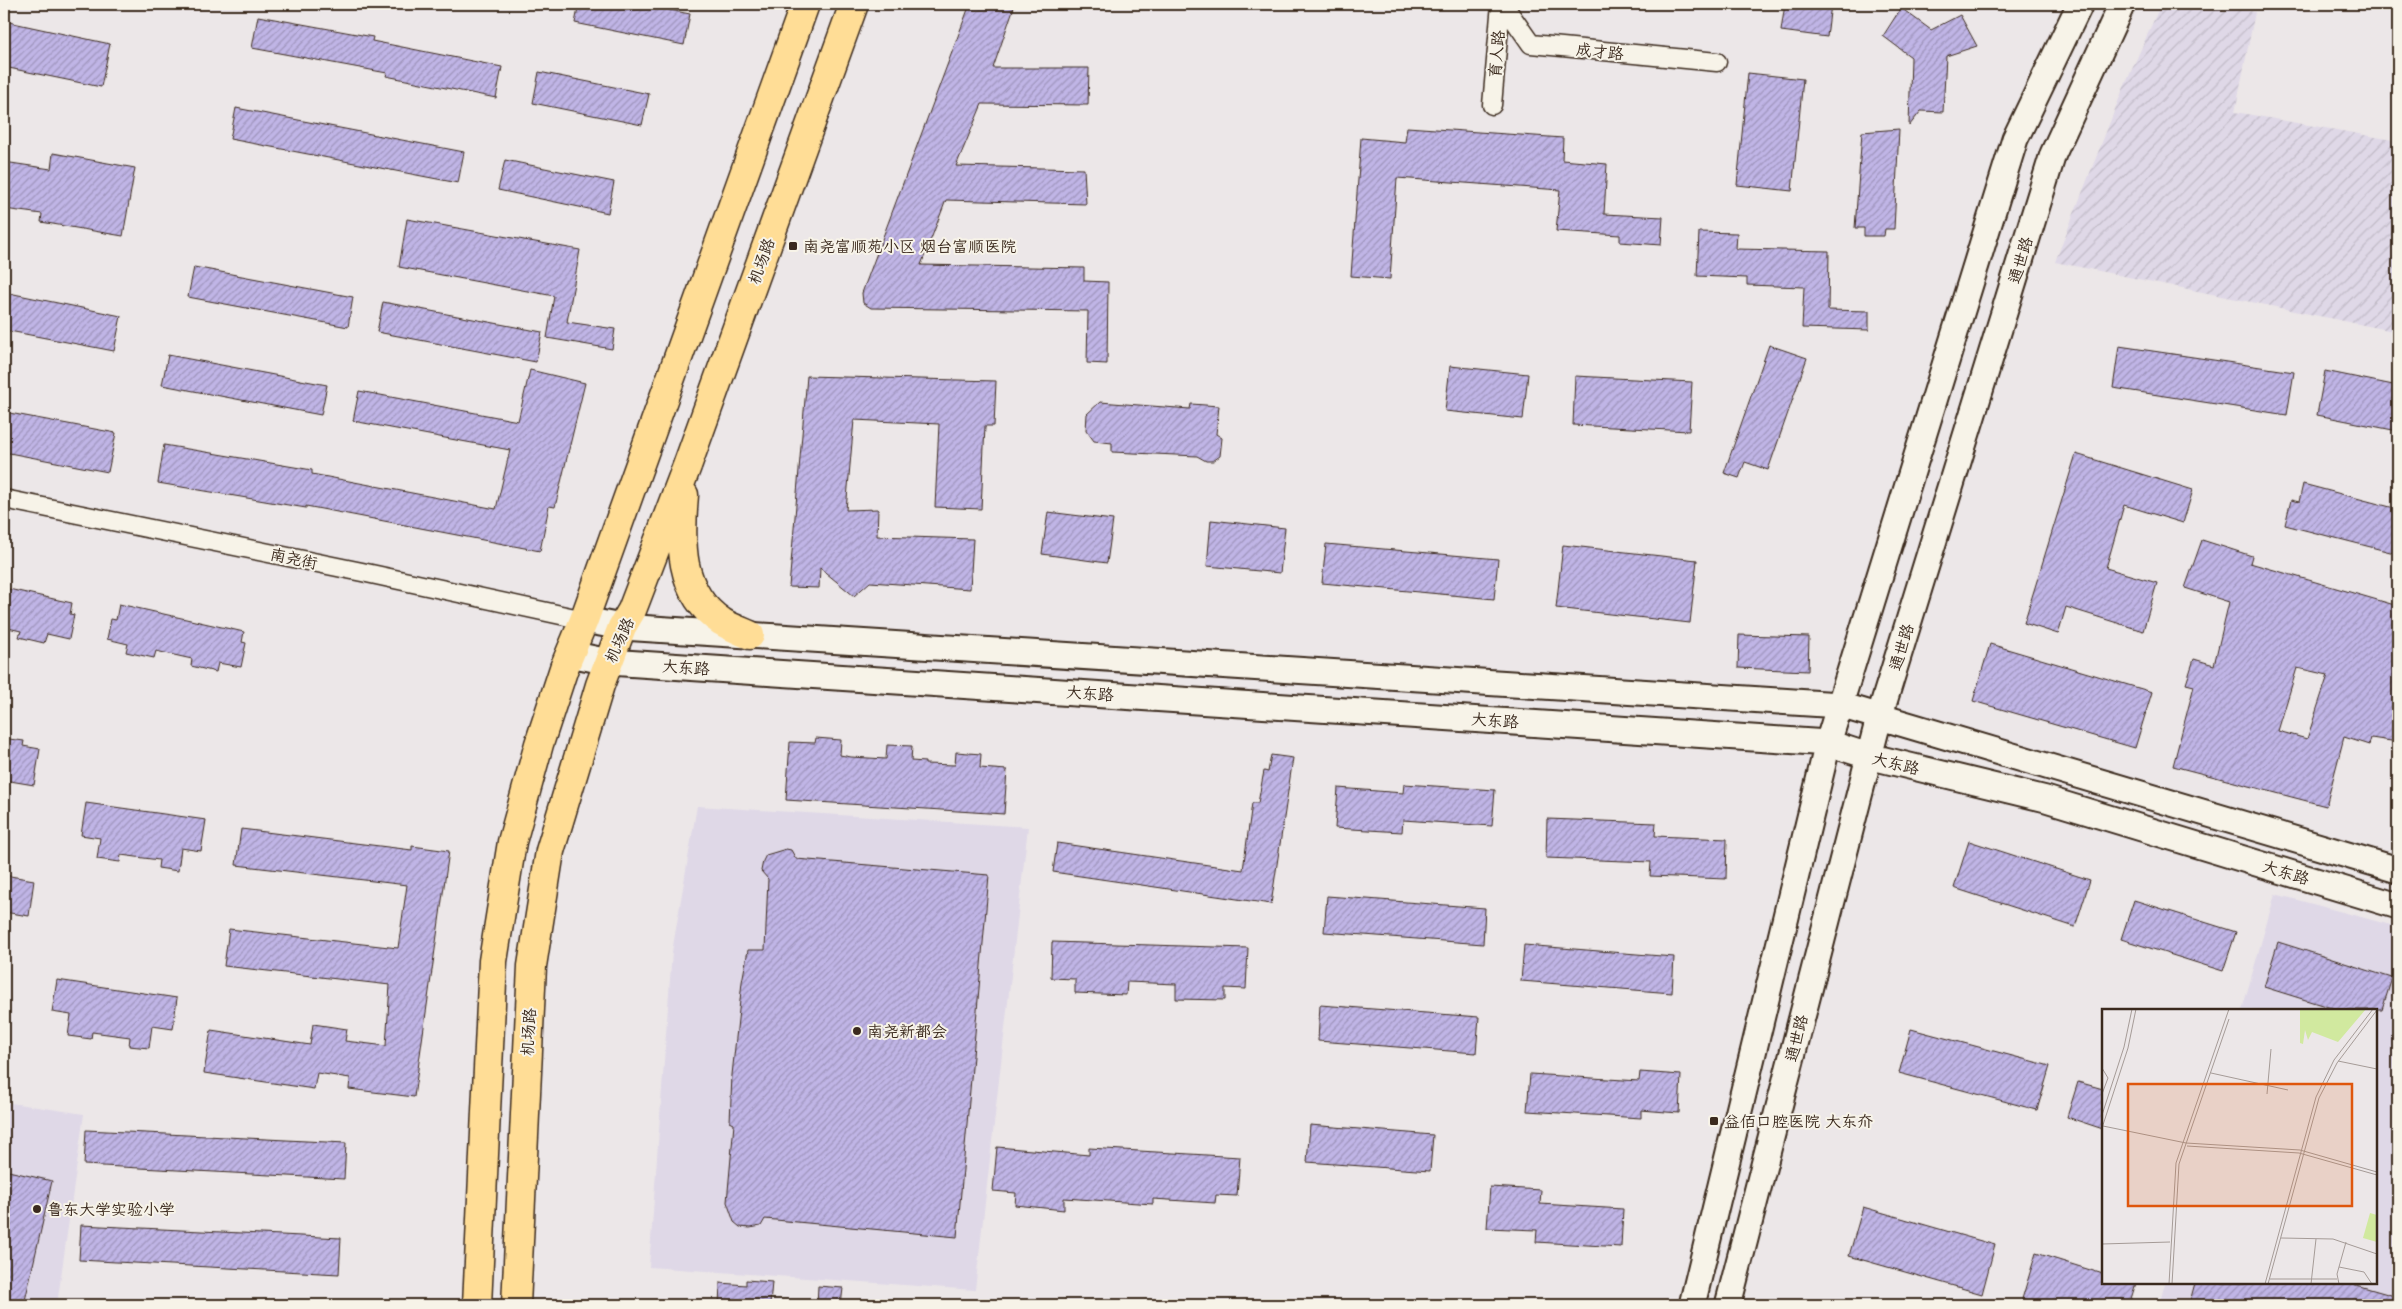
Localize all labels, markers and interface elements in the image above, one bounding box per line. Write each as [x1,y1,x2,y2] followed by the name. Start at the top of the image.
[1486,29,1508,79] street label: 育人路
[1575,41,1625,63] street label: 成才路
[2005,235,2037,286] street label: 通世路
[745,236,779,287] street label: 机场路
[803,238,1016,256] place label: 南尧富顺苑小区 烟台富顺医院
[787,240,799,252] marker: 南尧富顺苑小区 烟台富顺医院
[268,545,319,573] street label: 南尧街
[602,615,638,666] street label: 机场路
[1886,622,1918,673] street label: 通世路
[661,657,711,679] street label: 大东路
[1065,683,1115,705] street label: 大东路
[1470,710,1520,732] street label: 大东路
[1870,749,1921,779] street label: 大东路
[2260,857,2311,889] street label: 大东路
[519,1008,539,1056] street label: 机场路
[2102,1009,2377,1284] inset map
[1782,1013,1812,1064] street label: 通世路
[867,1023,947,1041] place label: 南尧新都会
[851,1025,863,1037] marker: 南尧新都会
[1724,1113,1873,1131] place label: 益佰口腔医院 大东夼
[1708,1115,1720,1127] marker: 益佰口腔医院 大东夼
[47,1201,175,1219] place label: 鲁东大学实验小学
[31,1203,43,1215] marker: 鲁东大学实验小学

